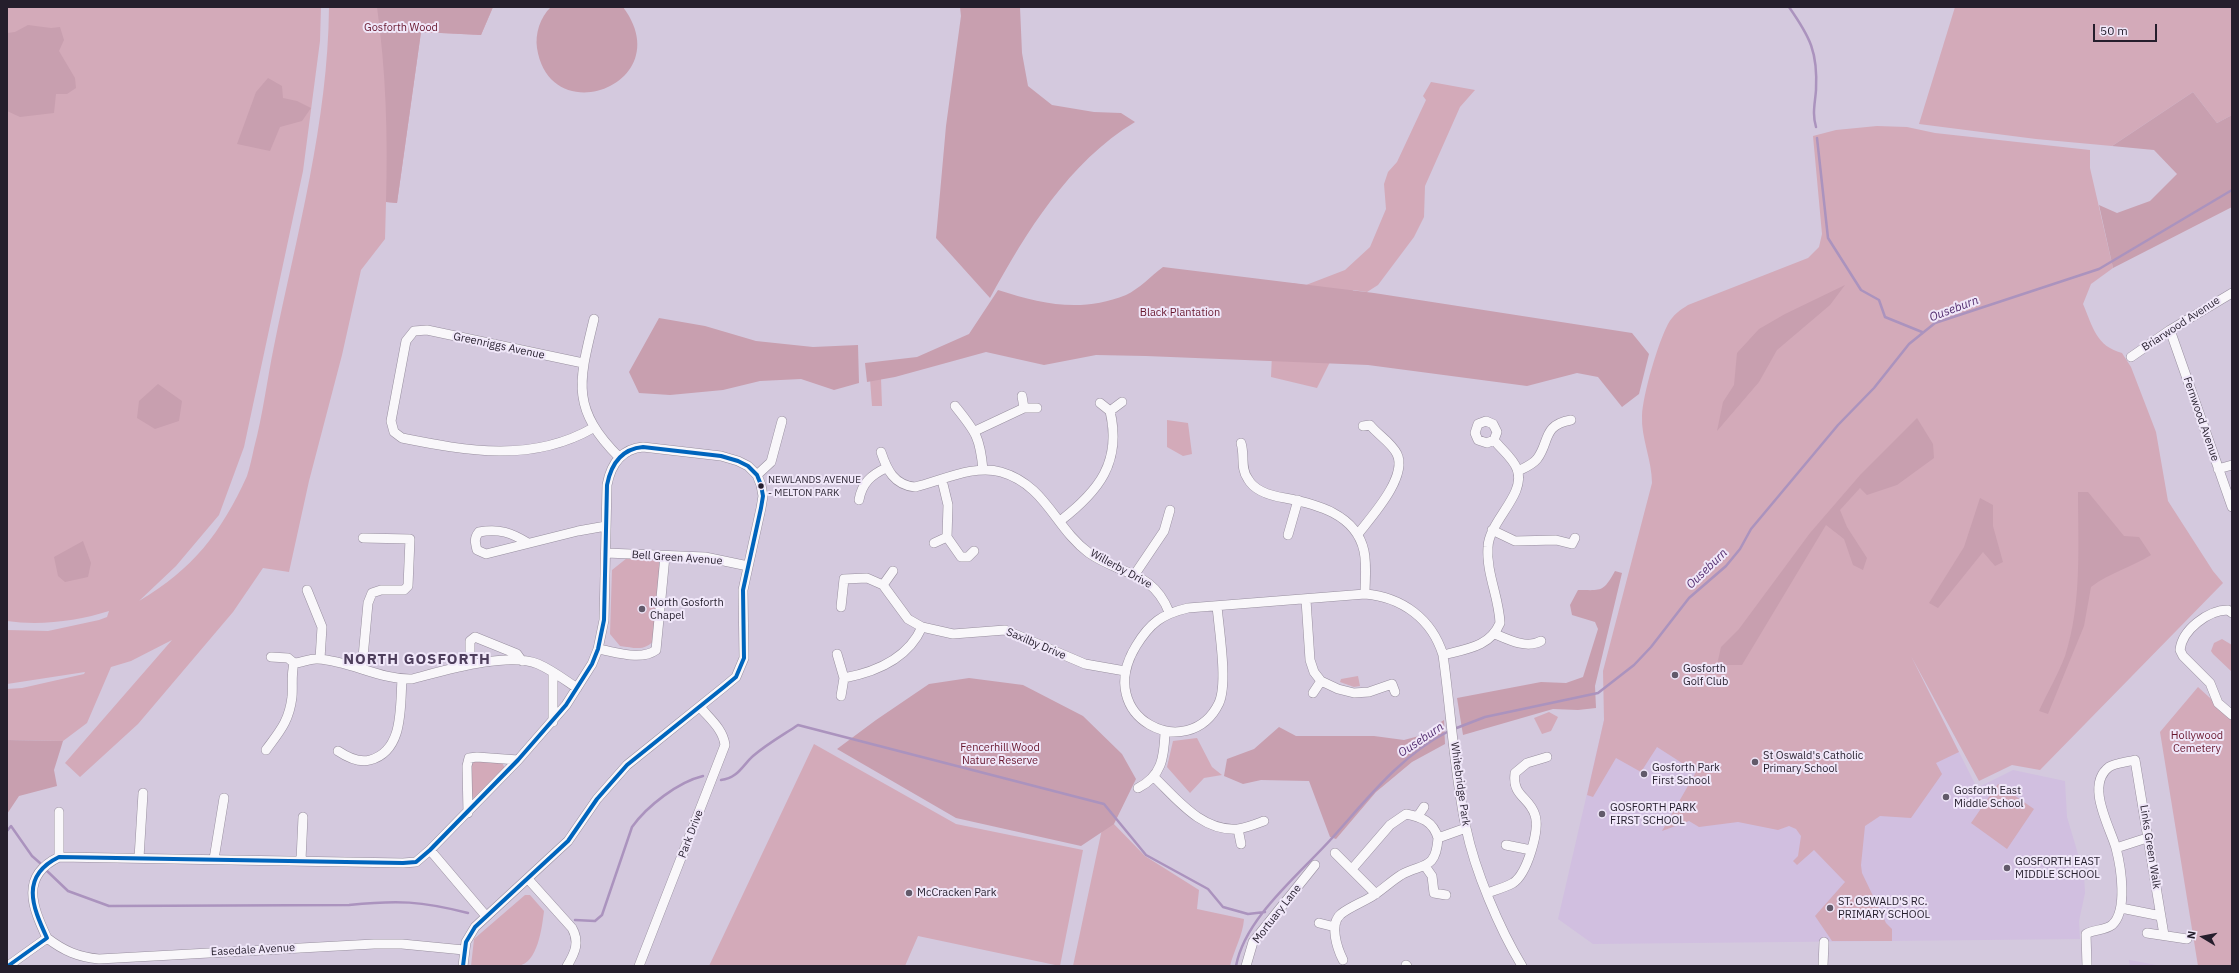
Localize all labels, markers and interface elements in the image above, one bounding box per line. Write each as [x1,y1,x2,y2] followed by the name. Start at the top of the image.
[2095,16,2159,42] scale bar
[364,21,438,35] park label: Gosforth Wood
[2100,23,2128,38] text: 50 m
[1927,293,1981,325] water label: Ouseburn
[2140,294,2222,354] street label: Briarwood Avenue
[1140,306,1220,320] park label: Black Plantation
[452,330,546,362] street label: Greenriggs Avenue
[2180,375,2222,463] street label: Fernwood Avenue
[768,474,861,498] place label: NEWLANDS AVENUE - MELTON PARK
[756,481,766,491] marker: NEWLANDS AVENUE - MELTON PARK
[1683,546,1731,592] water label: Ouseburn
[1088,547,1154,591] street label: Willerby Drive
[631,548,723,568] street label: Bell Green Avenue
[650,596,724,622] place label: North Gosforth Chapel
[637,604,647,614] marker: North Gosforth Chapel
[1004,626,1068,662] street label: Saxilby Drive
[343,651,491,669] district label: NORTH GOSFORTH
[1683,662,1728,688] place label: Gosforth Golf Club
[1670,670,1680,680] marker: Gosforth Golf Club
[1396,720,1446,760] water label: Ouseburn
[2171,729,2223,755] park label: Hollywood Cemetery
[960,741,1040,767] park label: Fencerhill Wood Nature Reserve
[1448,741,1472,827] street label: Whitebridge Park
[1763,749,1863,775] place label: St Oswald's Catholic Primary School
[1750,757,1760,767] marker: St Oswald's Catholic Primary School
[1652,761,1720,787] place label: Gosforth Park First School
[1639,769,1649,779] marker: Gosforth Park First School
[1954,784,2024,810] place label: Gosforth East Middle School
[1941,792,1951,802] marker: Gosforth East Middle School
[1610,801,1696,827] place label: GOSFORTH PARK FIRST SCHOOL
[2137,804,2163,890] street label: Links Green Walk
[676,808,706,860] street label: Park Drive
[1597,809,1607,819] marker: GOSFORTH PARK FIRST SCHOOL
[2015,855,2100,881] place label: GOSFORTH EAST MIDDLE SCHOOL
[2002,863,2012,873] marker: GOSFORTH EAST MIDDLE SCHOOL
[1250,882,1304,946] street label: Mortuary Lane
[917,886,996,900] place label: McCracken Park
[904,888,914,898] marker: McCracken Park
[1838,895,1930,921] place label: ST. OSWALD'S RC. PRIMARY SCHOOL
[1825,903,1835,913] marker: ST. OSWALD'S RC. PRIMARY SCHOOL
[2183,917,2223,957] north arrow
[2184,930,2199,940] text: N
[211,941,295,959] street label: Easedale Avenue

